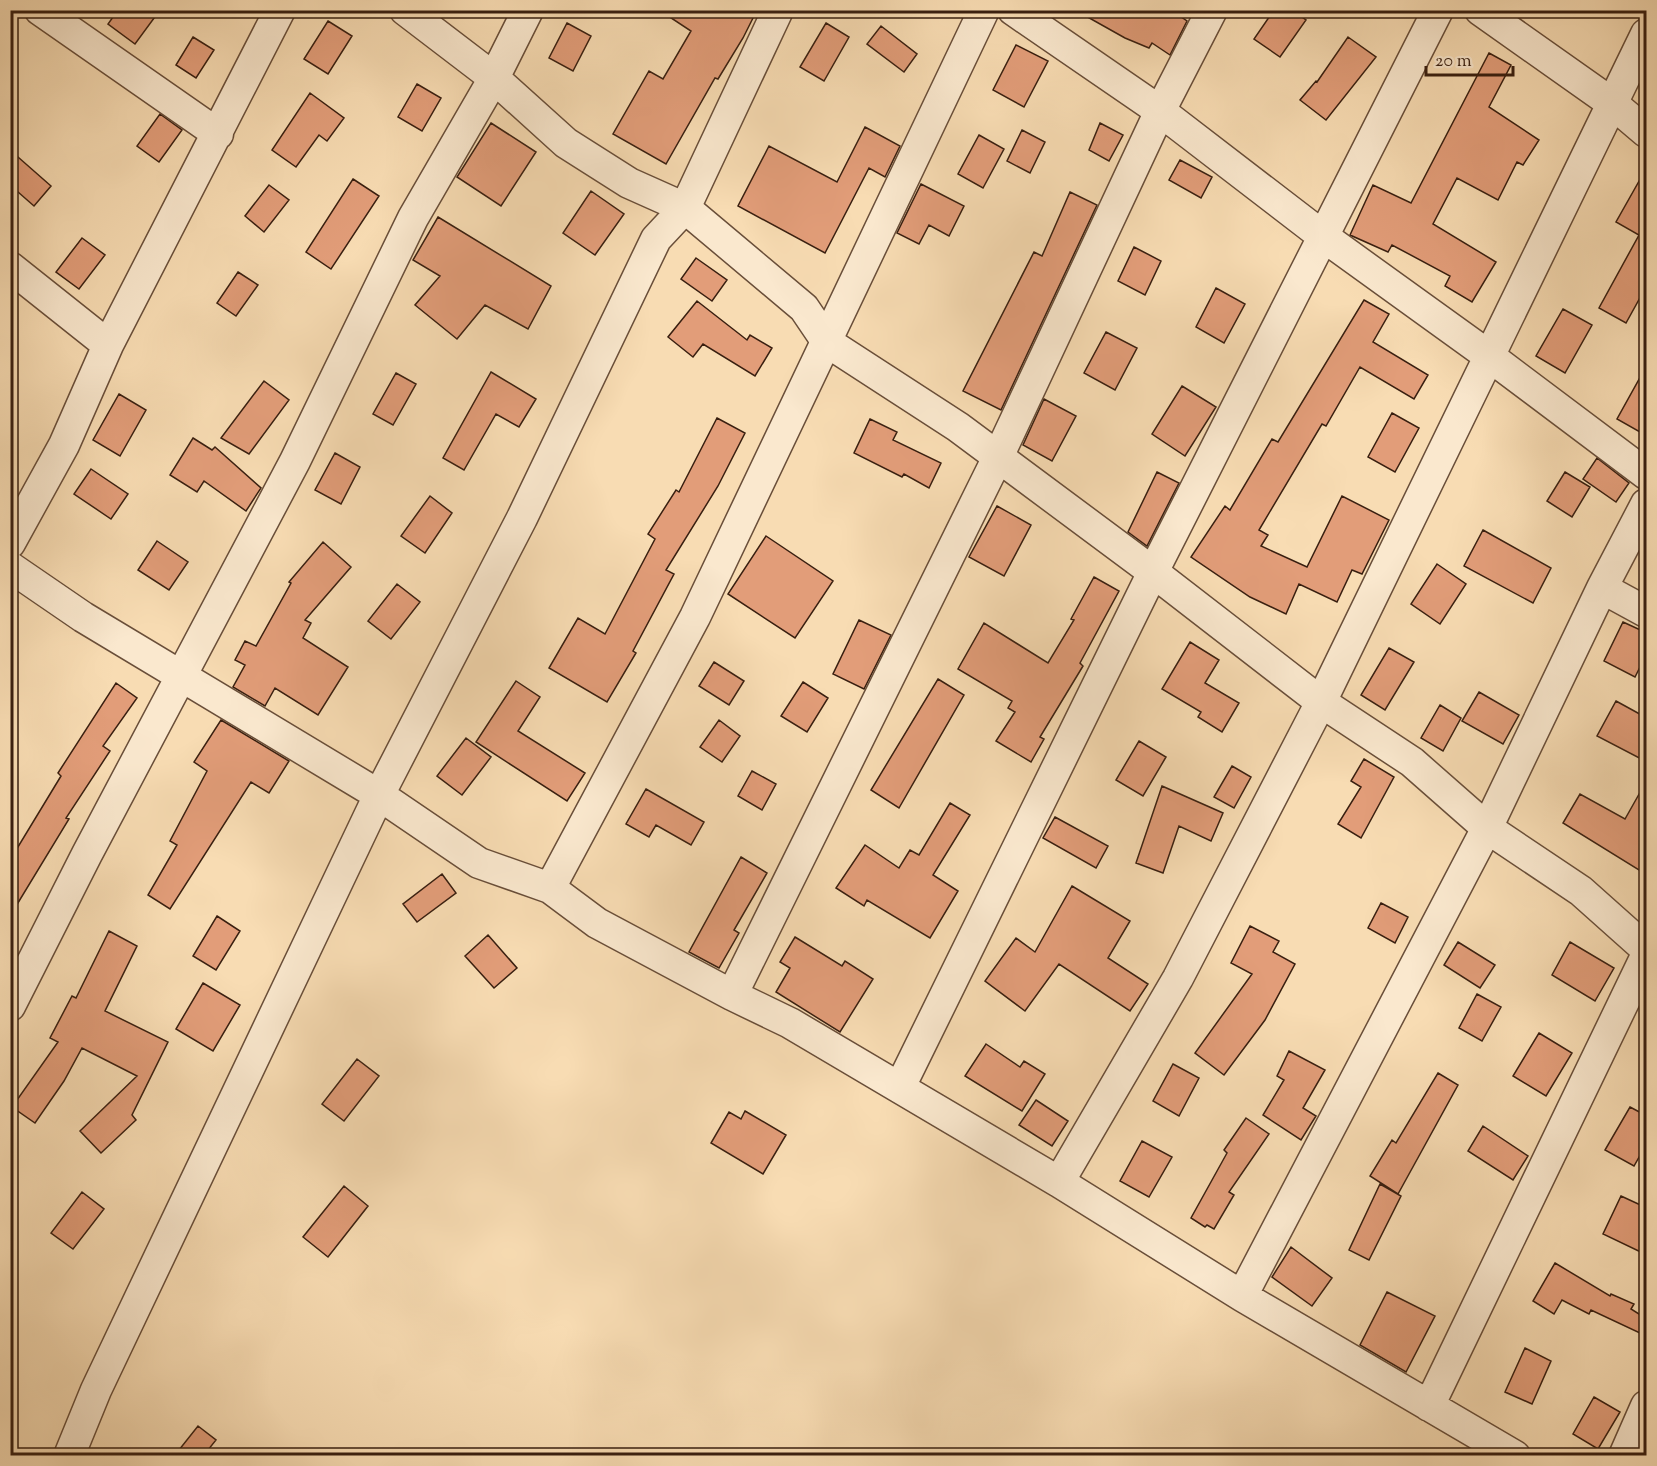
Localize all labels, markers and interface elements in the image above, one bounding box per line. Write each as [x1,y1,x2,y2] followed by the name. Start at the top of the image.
[1426,39,1513,77] scale bar
[1435,49,1472,75] text: 20 m

